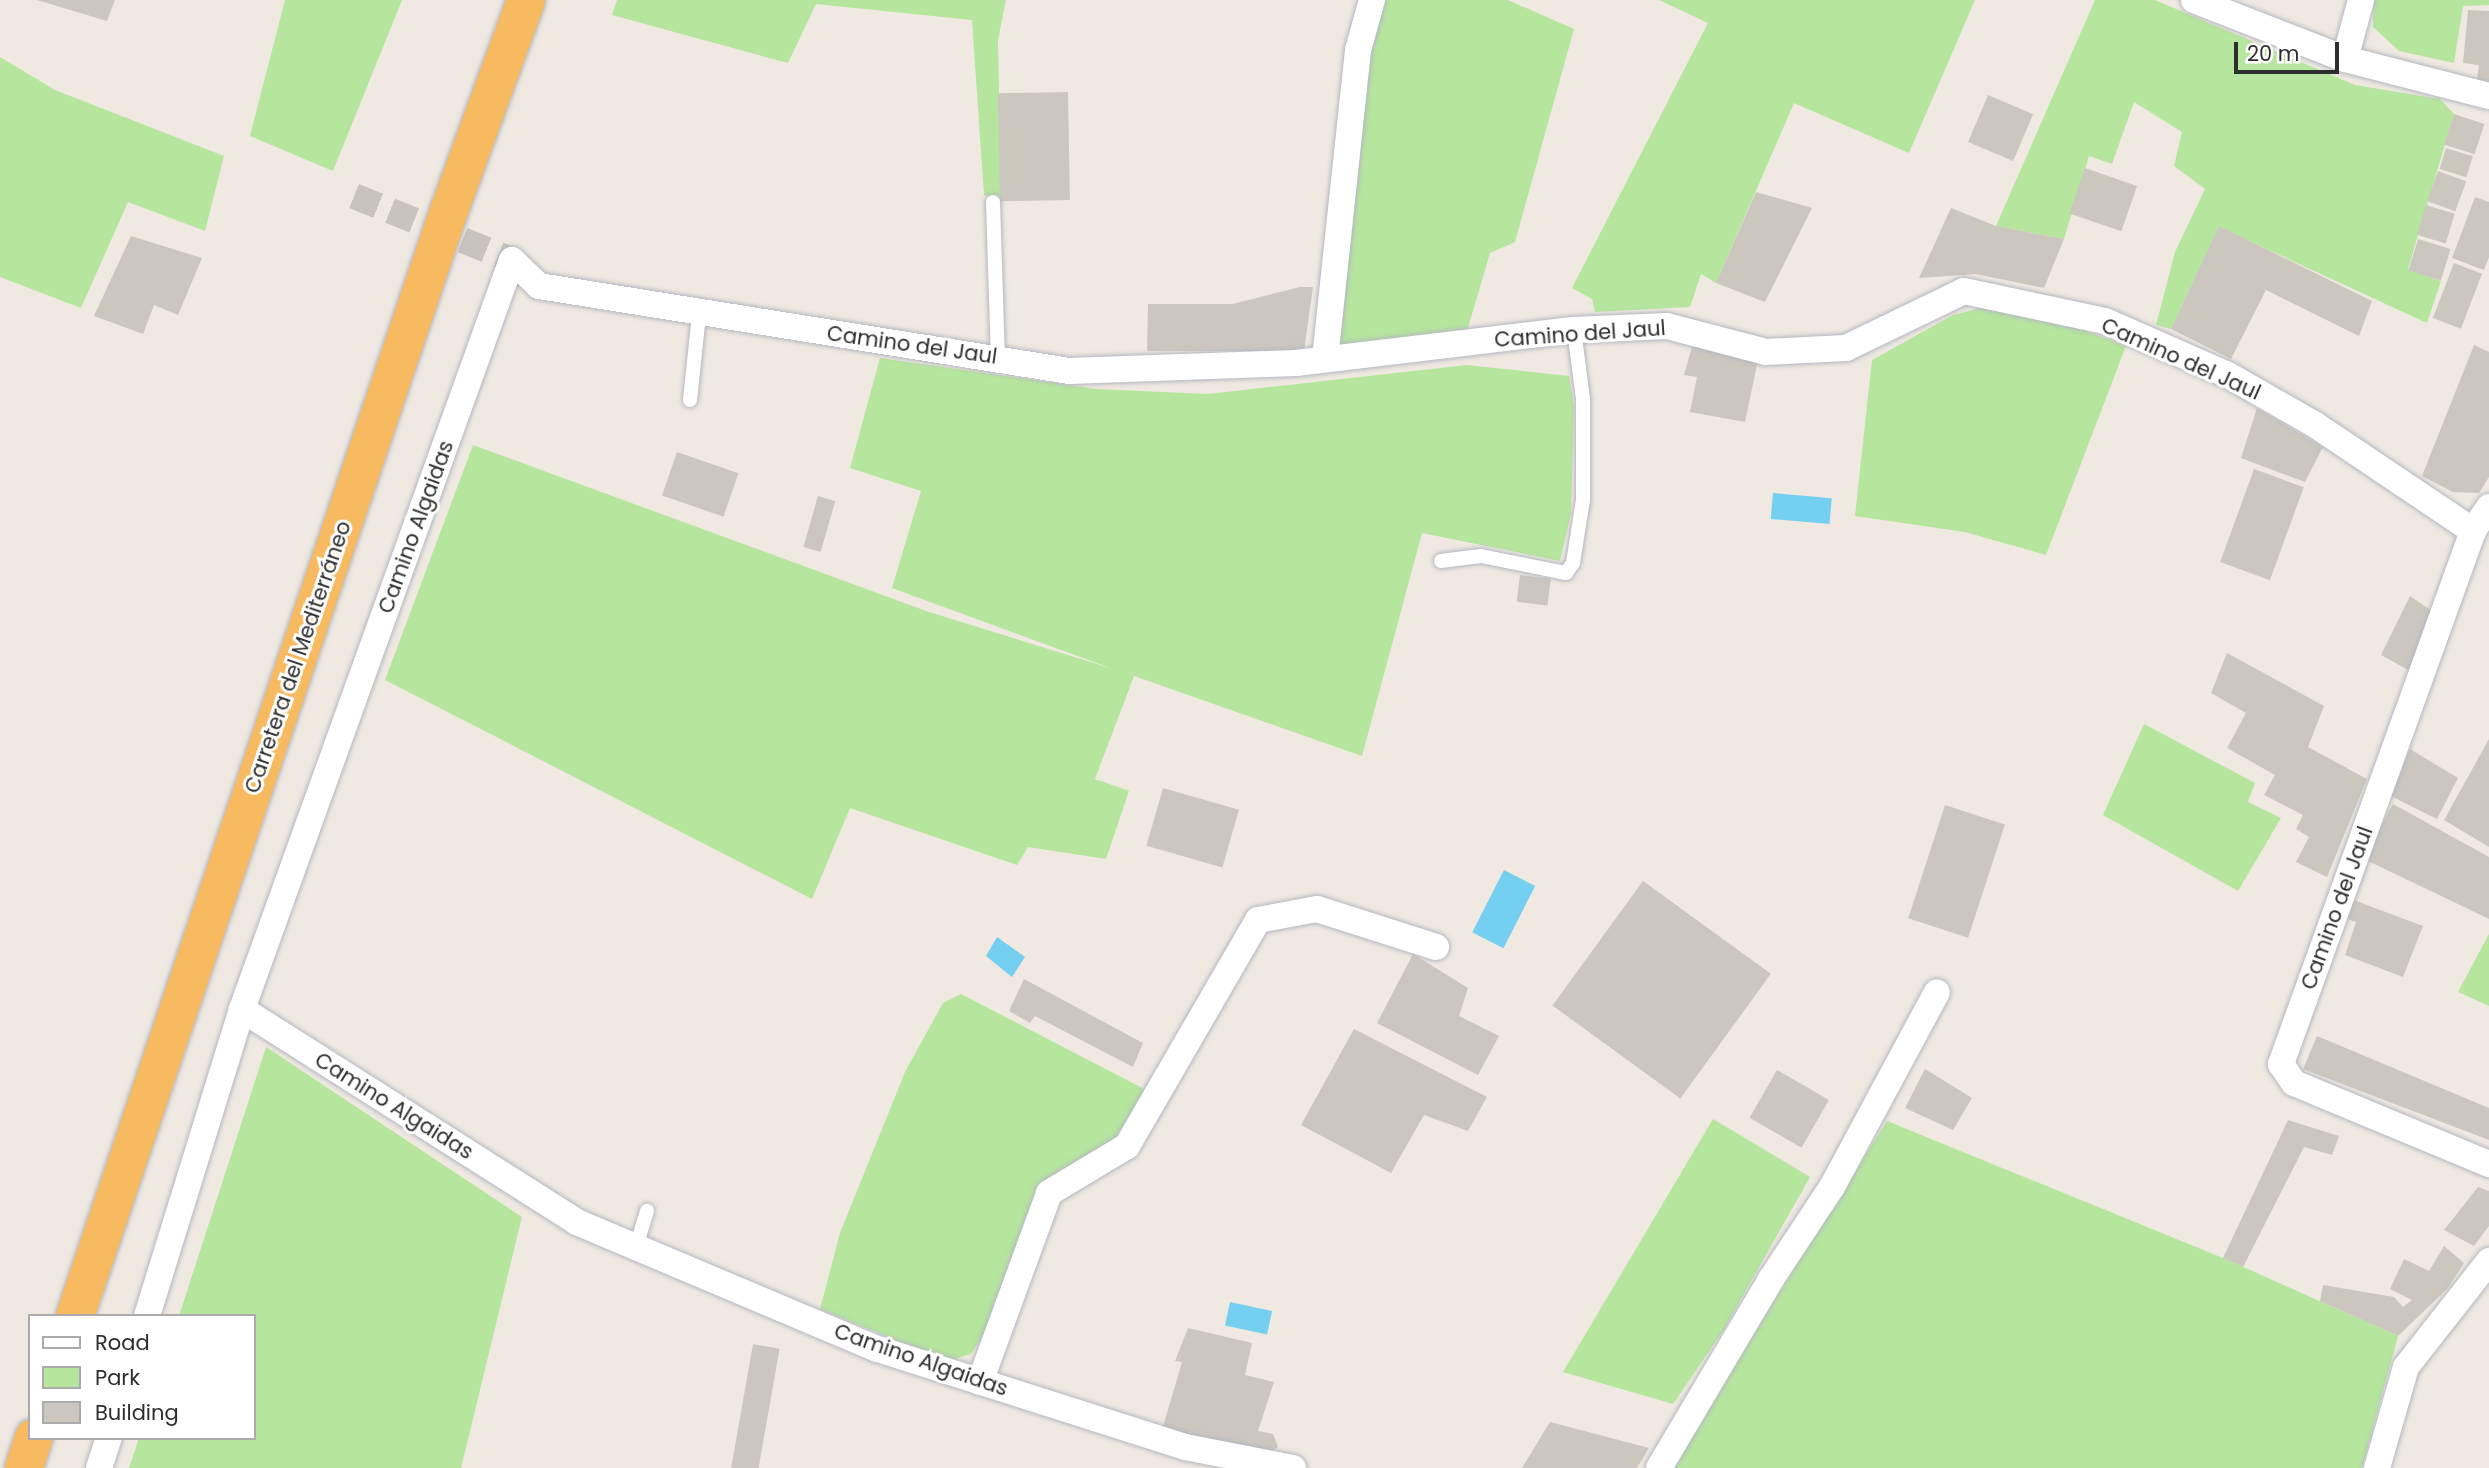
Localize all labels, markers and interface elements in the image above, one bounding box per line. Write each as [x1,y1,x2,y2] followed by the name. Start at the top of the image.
[2237,28,2342,72] scale bar
[2247,39,2300,68] text: 20 m
[2097,313,2265,405] street label: Camino del Jaul
[1494,315,1666,353] street label: Camino del Jaul
[825,321,999,369] street label: Camino del Jaul
[373,437,459,617] street label: Camino Algaidas
[239,518,357,796] street label: Carretera del Mediterráneo
[2296,823,2378,993] street label: Camino del Jaul
[310,1047,478,1165] street label: Camino Algaidas
[28,1314,256,1440] legend
[831,1318,1011,1402] street label: Camino Algaidas
[95,1328,150,1357] text: Road
[95,1363,140,1392] text: Park
[95,1398,179,1427] text: Building

